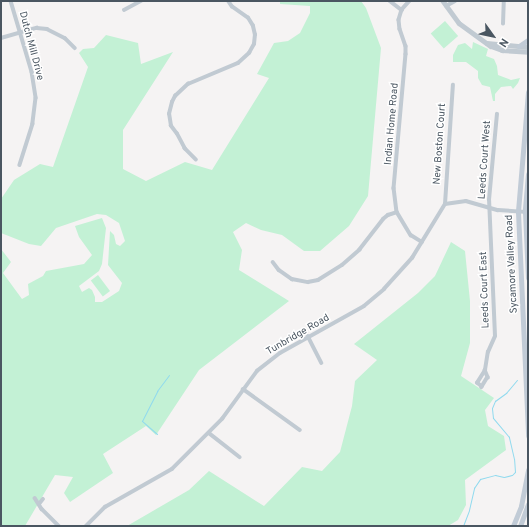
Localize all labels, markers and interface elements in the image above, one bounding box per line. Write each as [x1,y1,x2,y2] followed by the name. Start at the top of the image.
[16,10,46,82] street label: Dutch Mill Drive
[473,16,513,56] north arrow
[495,35,511,50] text: N
[382,83,402,165] street label: Indian Home Road
[431,103,449,185] street label: New Boston Court
[476,120,494,200] street label: Leeds Court West
[503,214,521,314] street label: Sycamore Valley Road
[478,251,492,329] street label: Leeds Court East
[264,312,332,358] street label: Tunbridge Road

